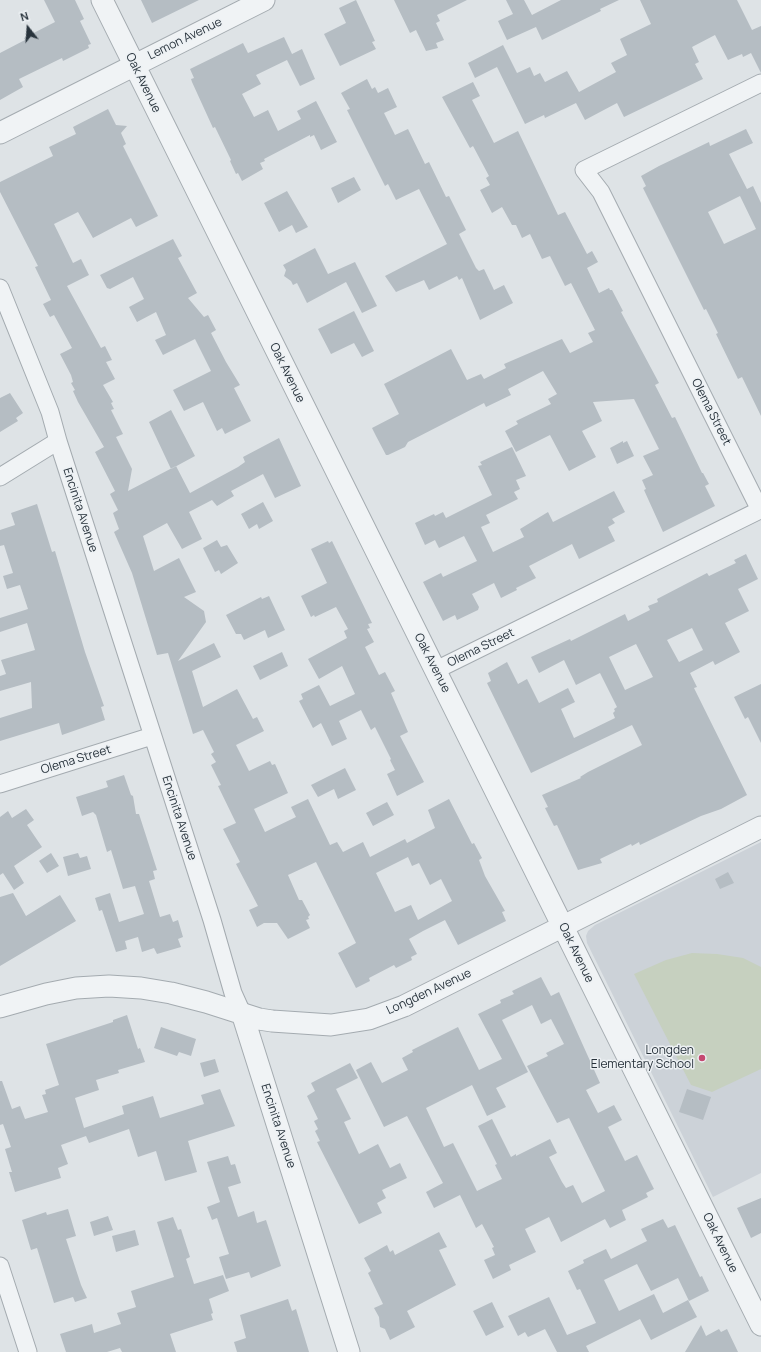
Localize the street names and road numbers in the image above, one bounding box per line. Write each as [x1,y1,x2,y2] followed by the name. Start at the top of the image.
[146,15,224,63] street label: Lemon Avenue
[122,51,164,115] street label: Oak Avenue
[266,341,308,405] street label: Oak Avenue
[688,376,734,448] street label: Olema Street
[60,466,100,554] street label: Encinita Avenue
[445,626,517,670] street label: Olema Street
[411,631,453,695] street label: Oak Avenue
[39,742,113,778] street label: Olema Street
[159,774,199,862] street label: Encinita Avenue
[555,921,597,985] street label: Oak Avenue
[384,966,474,1018] street label: Longden Avenue
[258,1082,298,1170] street label: Encinita Avenue
[699,1211,741,1275] street label: Oak Avenue

